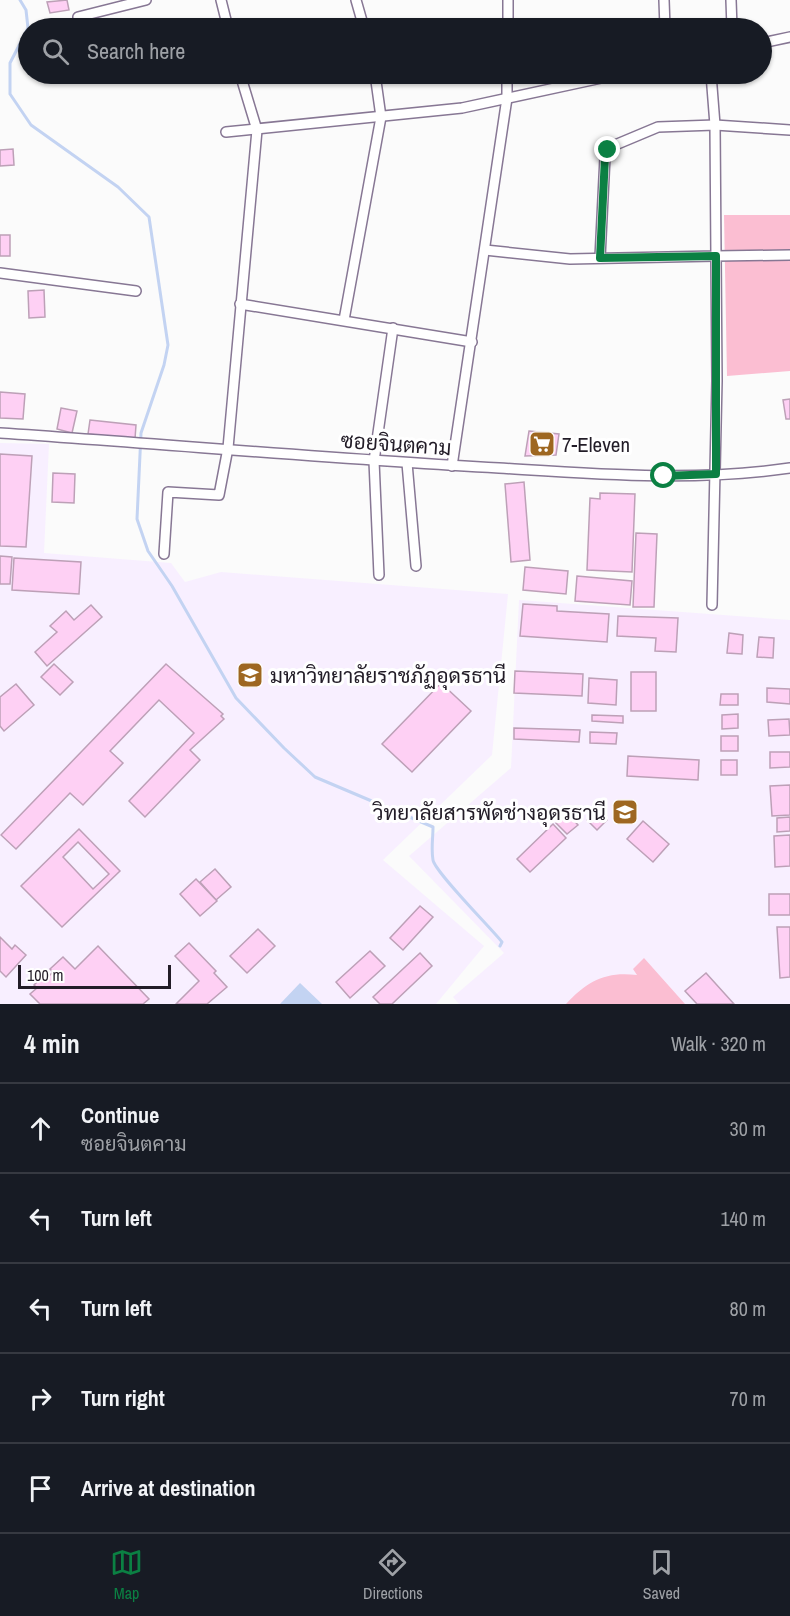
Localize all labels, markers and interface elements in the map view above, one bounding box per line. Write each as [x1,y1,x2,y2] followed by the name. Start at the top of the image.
[18,18,772,84] search box
[39,35,72,68] icon: search
[87,36,185,66] text: Search here
[594,136,620,162] route end
[340,426,452,462] street label: ซอยจินตคาม
[527,429,557,459] supermarket icon: 7-Eleven
[562,430,630,459] place label: 7-Eleven
[650,462,676,488] route start
[235,660,265,690] school or university icon: มหาวิทยาลัยราชภัฏอุดรธานี
[270,661,506,690] place label: มหาวิทยาลัยราชภัฏอุดรธานี
[610,797,640,827] school or university icon: วิทยาลัยสารพัดช่างอุดรธานี
[372,798,606,827] place label: วิทยาลัยสารพัดช่างอุดรธานี
[18,962,171,989] scale bar
[27,964,63,986] text: 100 m
[24,1026,80,1061] text: 4 min
[671,1030,766,1057] text: Walk · 320 m
[81,1100,159,1130] text: Continue
[24,1112,57,1145] icon: ahead
[730,1115,766,1142] text: 30 m
[81,1130,187,1157] text: ซอยจินตคาม
[24,1202,57,1235] icon: left
[81,1203,152,1233] text: Turn left
[720,1205,766,1232] text: 140 m
[24,1292,57,1325] icon: left
[81,1293,152,1323] text: Turn left
[730,1295,766,1322] text: 80 m
[24,1382,57,1415] icon: right
[81,1383,165,1413] text: Turn right
[730,1385,766,1412] text: 70 m
[24,1472,57,1505] icon: arrive
[81,1473,255,1503] text: Arrive at destination
[110,1546,143,1604] tab: Map
[363,1546,423,1604] tab: Directions
[643,1546,680,1604] tab: Saved

